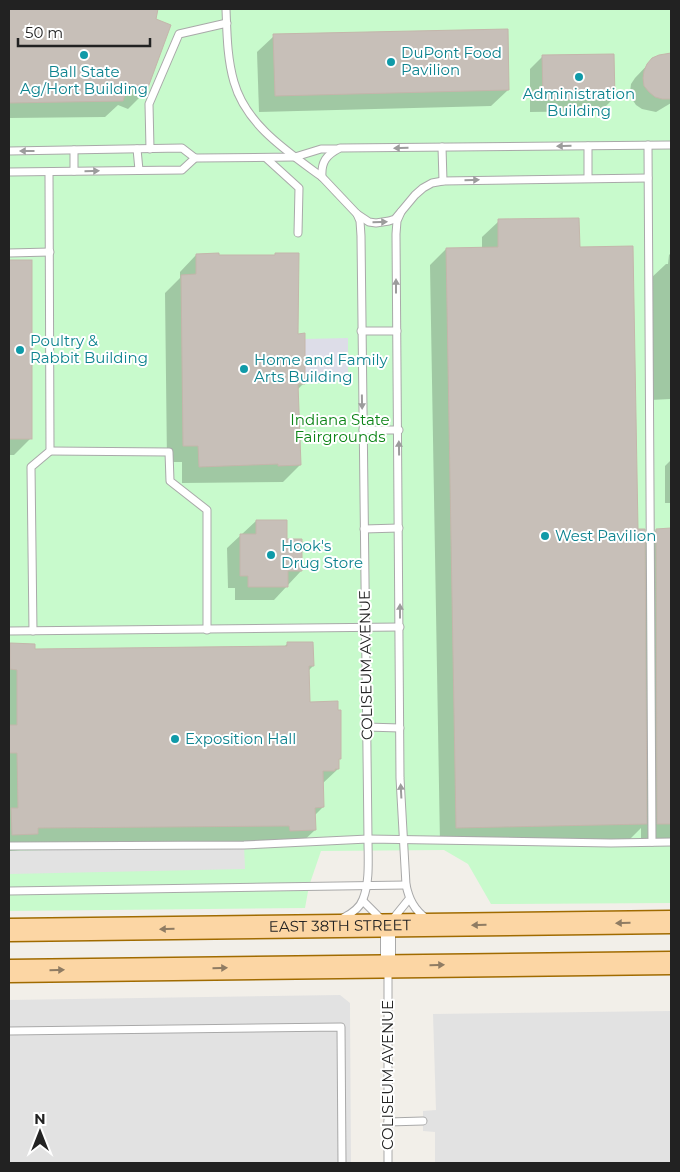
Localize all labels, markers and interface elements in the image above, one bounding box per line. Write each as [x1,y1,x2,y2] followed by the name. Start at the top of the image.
[18,15,150,47] scale bar
[25,23,63,42] text: 50 m
[401,43,502,79] place label: DuPont Food Pavilion
[78,49,90,61] marker: Ball State Ag/Hort Building
[385,56,397,68] marker: DuPont Food Pavilion
[20,62,148,98] place label: Ball State Ag/Hort Building
[573,71,585,83] marker: Administration Building
[523,84,635,120] place label: Administration Building
[556,142,572,150] one-way arrow
[393,144,409,152] one-way arrow
[18,147,34,155] one-way arrow
[85,167,101,175] one-way arrow
[465,176,481,184] one-way arrow
[372,218,388,226] one-way arrow
[392,277,400,293] one-way arrow
[30,331,148,367] place label: Poultry & Rabbit Building
[14,344,26,356] marker: Poultry & Rabbit Building
[254,350,389,386] place label: Home and Family Arts Building
[238,363,250,375] marker: Home and Family Arts Building
[358,394,366,410] one-way arrow
[290,410,390,446] park label: Indiana State Fairgrounds
[395,440,403,456] one-way arrow
[555,526,656,545] place label: West Pavilion
[539,530,551,542] marker: West Pavilion
[281,536,363,572] place label: Hook's Drug Store
[265,549,277,561] marker: Hook's Drug Store
[355,590,376,740] street label: COLISEUM AVENUE
[396,602,404,618] one-way arrow
[185,729,296,748] place label: Exposition Hall
[169,733,181,745] marker: Exposition Hall
[397,782,405,798] one-way arrow
[269,915,412,936] street label: EAST 38TH STREET
[614,919,630,927] one-way arrow
[471,921,487,929] one-way arrow
[159,925,175,933] one-way arrow
[429,961,445,969] one-way arrow
[212,964,228,972] one-way arrow
[50,966,66,974] one-way arrow
[378,1000,397,1150] street label: COLISEUM AVENUE
[15,1107,65,1157] north arrow
[34,1110,46,1128] text: N

